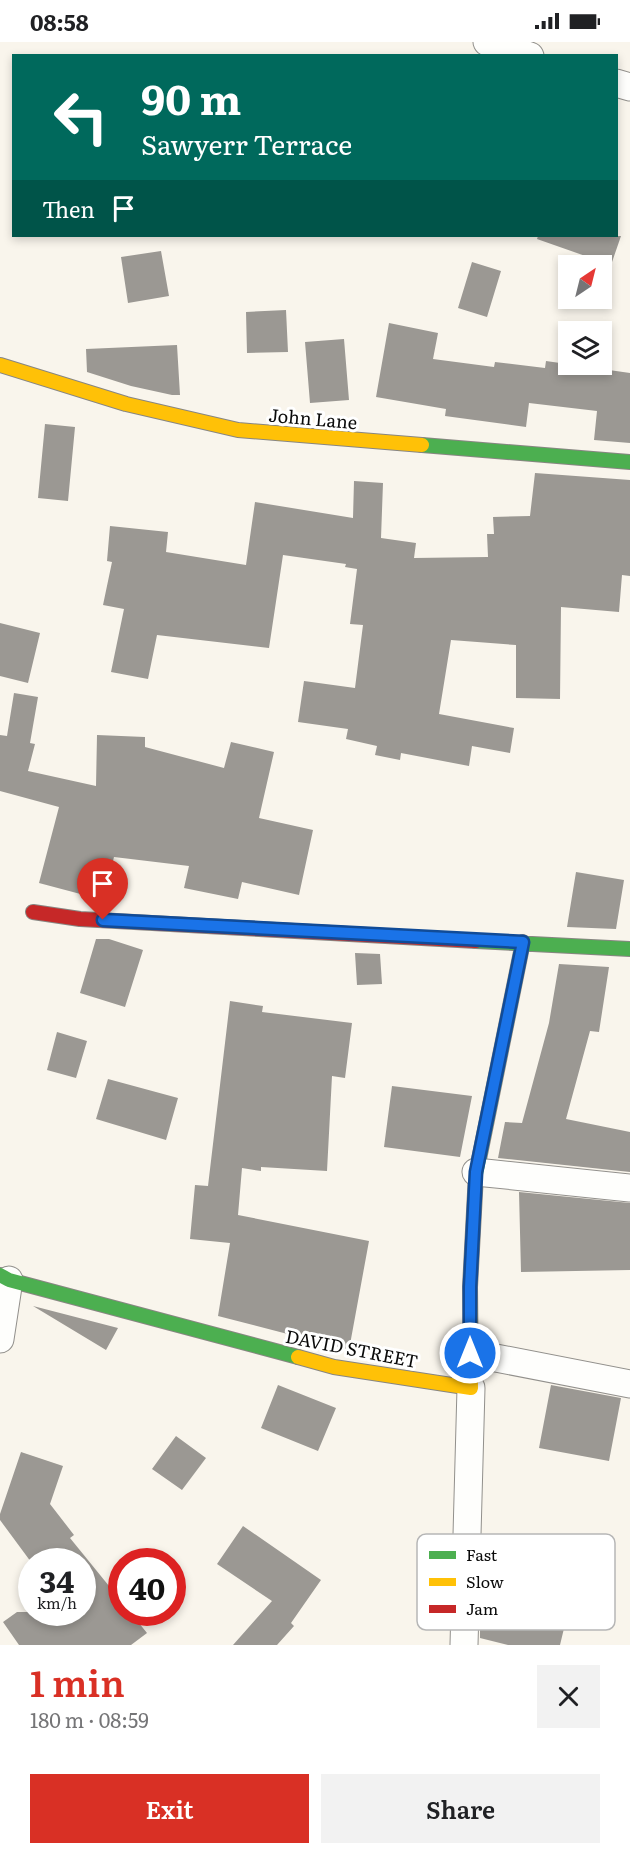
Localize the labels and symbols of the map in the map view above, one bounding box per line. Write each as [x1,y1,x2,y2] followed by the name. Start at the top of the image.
[558,255,612,309] north arrow
[268,401,358,435] street label: John Lane
[77,858,128,920] pin
[438,1321,502,1385] position arrow
[283,1322,421,1374] street label: DAVID STREET
[417,1534,615,1630] legend
[466,1542,498,1566] text: Fast
[108,1548,186,1626] speed limit sign: 40
[466,1569,504,1593] text: Slow
[466,1596,499,1620] text: Jam

